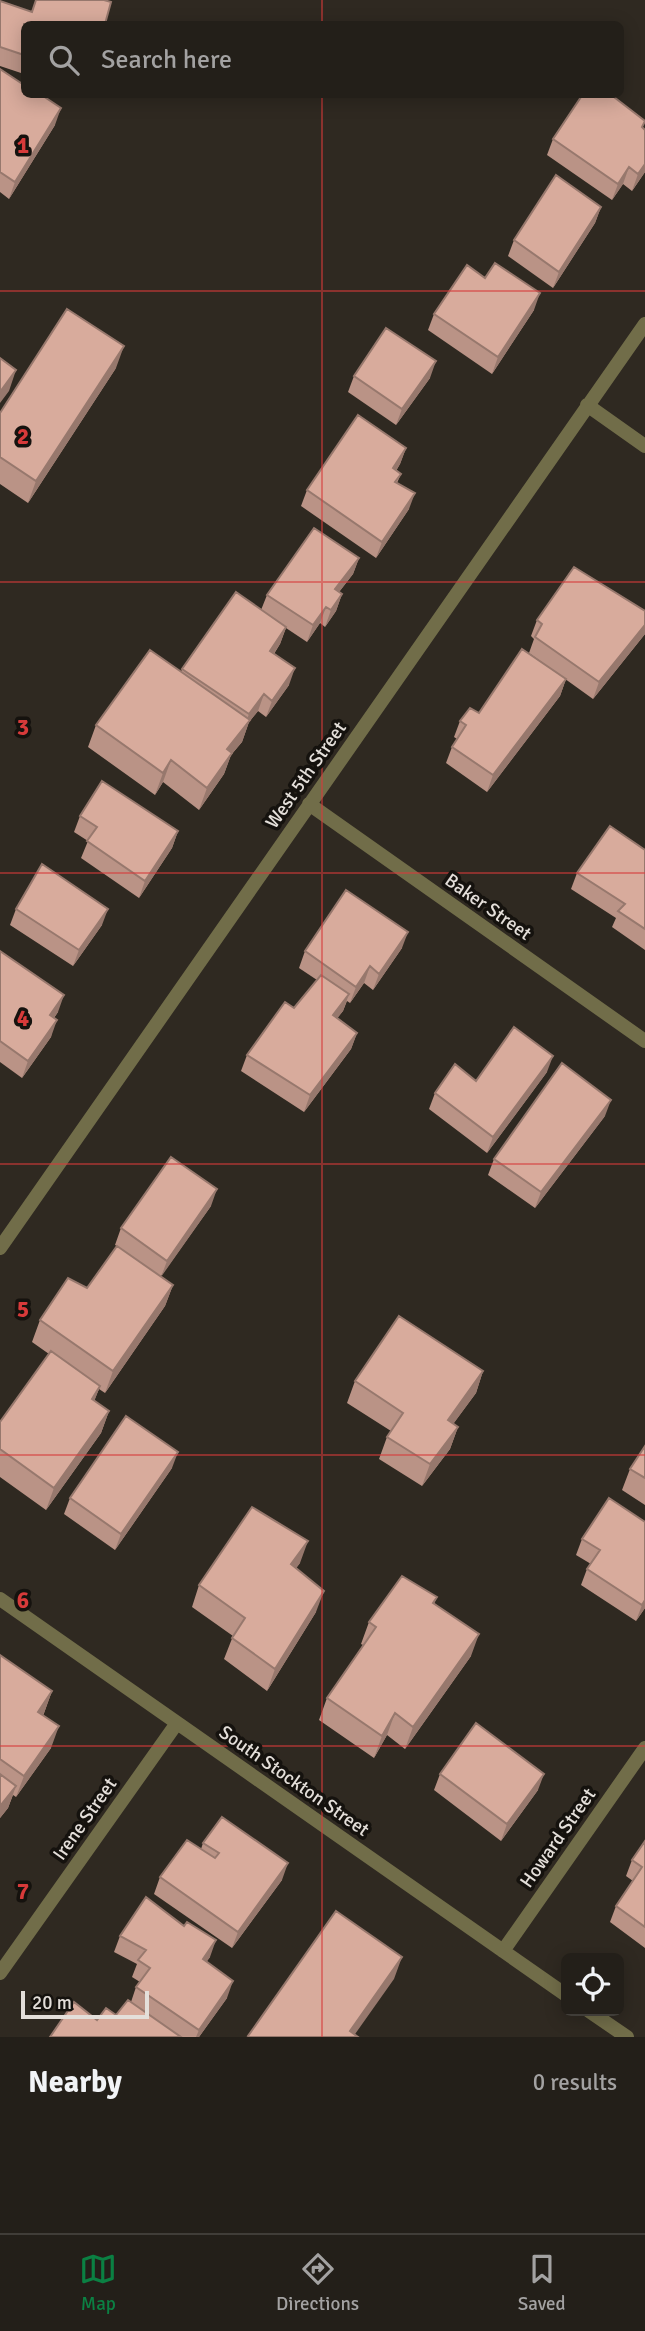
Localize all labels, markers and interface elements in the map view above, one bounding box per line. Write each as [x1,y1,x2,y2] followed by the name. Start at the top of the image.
[21,21,624,98] search box
[45,41,83,79] icon: search
[101,44,232,76] text: Search here
[17,131,29,160] text: 1
[17,422,29,451] text: 2
[17,713,29,742] text: 3
[260,717,352,833] street label: West 5th Street
[440,868,536,946] street label: Baker Street
[17,1004,29,1033] text: 4
[17,1295,29,1324] text: 5
[17,1586,29,1615] text: 6
[214,1720,374,1842] street label: South Stockton Street
[48,1773,122,1865] street label: Irene Street
[515,1783,601,1893] street label: Howard Street
[17,1877,29,1906] text: 7
[561,1953,624,2016] map controls
[561,1953,624,2016] button: locate
[21,1988,149,2020] scale bar
[32,1991,72,2015] text: 20 m
[28,2064,122,2101] text: Nearby
[533,2068,617,2097] text: 0 results
[79,2250,117,2316] tab: Map
[276,2250,359,2316] tab: Directions
[518,2250,566,2316] tab: Saved

